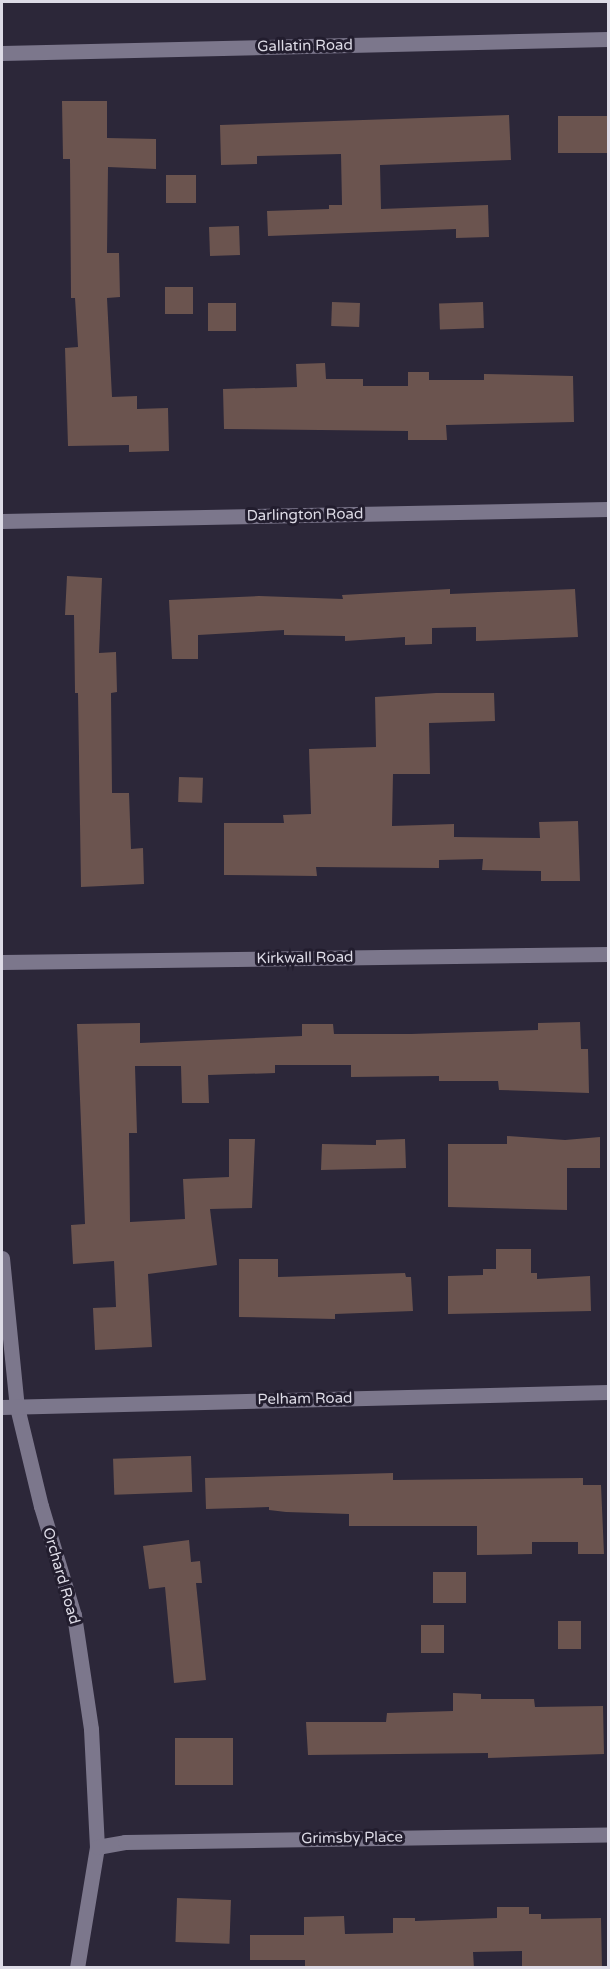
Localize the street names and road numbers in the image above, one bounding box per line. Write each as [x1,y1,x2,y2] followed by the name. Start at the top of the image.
[257,36,353,56] street label: Gallatin Road
[246,505,364,525] street label: Darlington Road
[256,948,354,968] street label: Kirkwall Road
[257,1389,353,1409] street label: Pelham Road
[39,1526,83,1626] street label: Orchard Road
[301,1828,403,1848] street label: Grimsby Place

